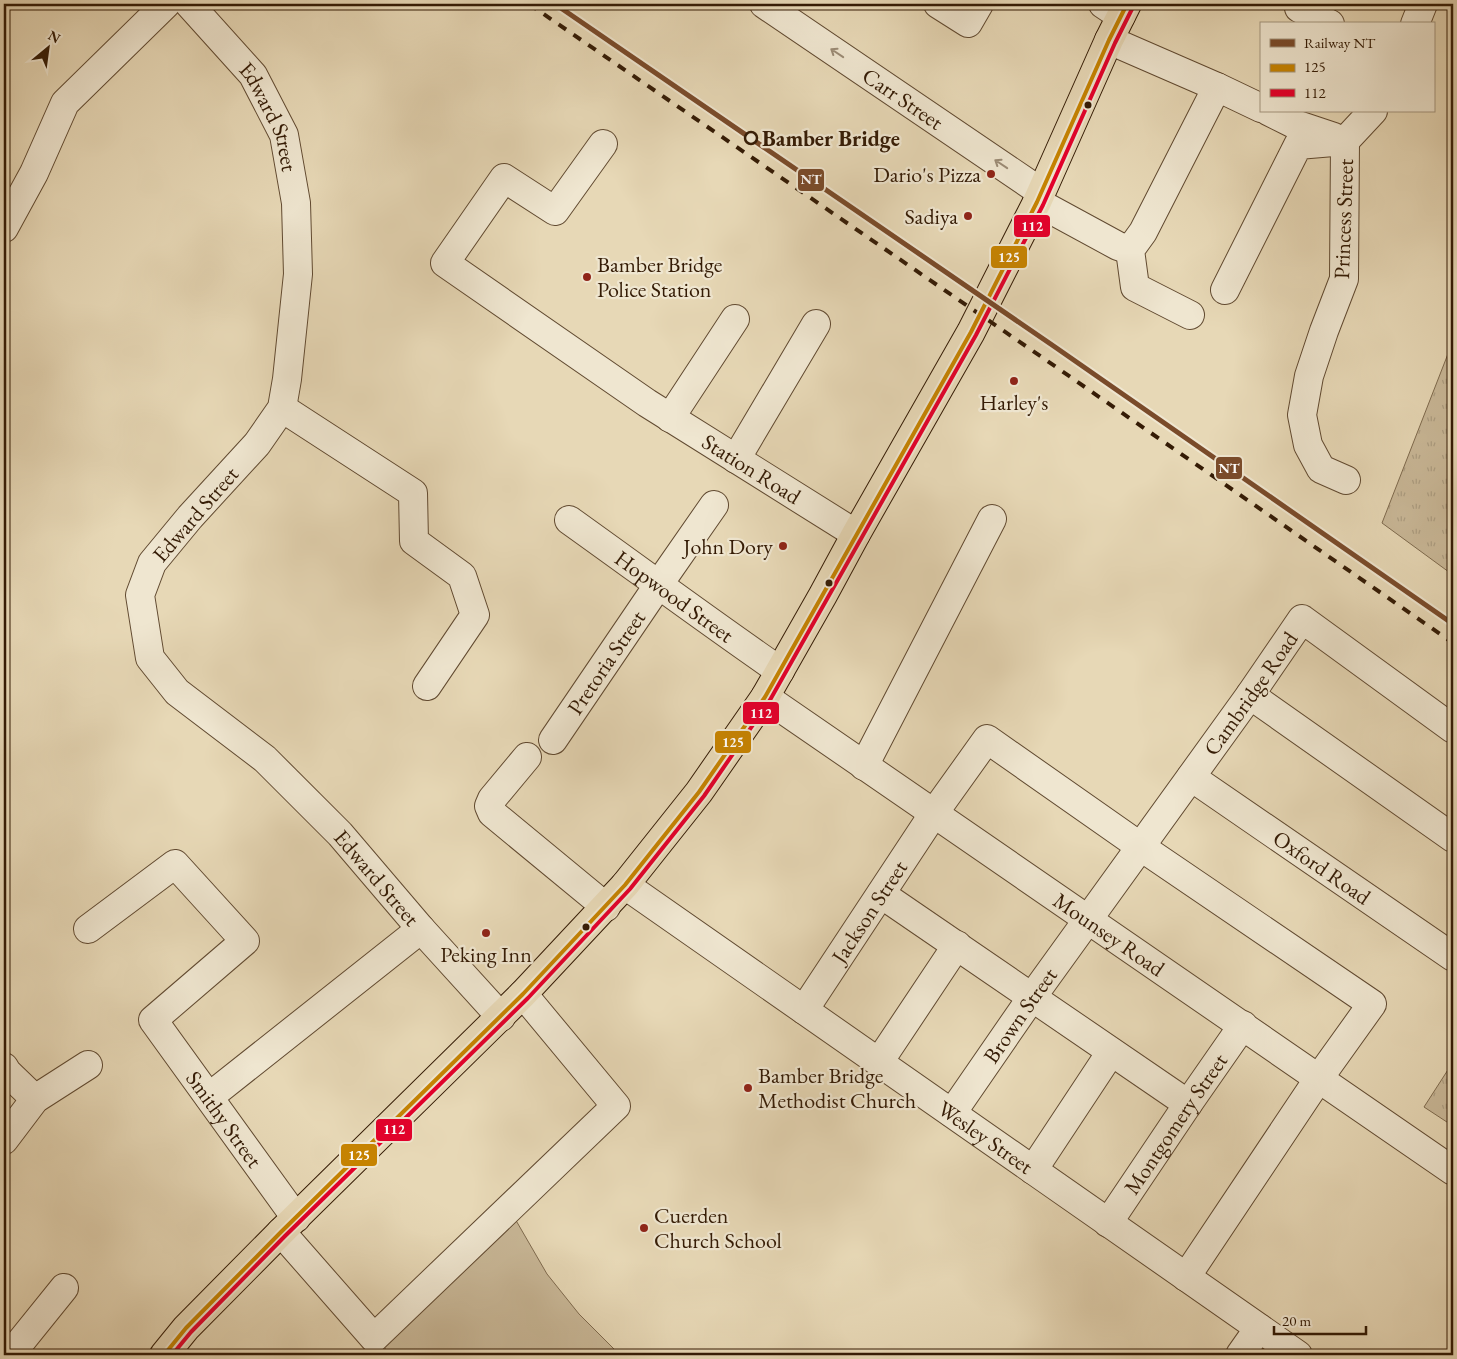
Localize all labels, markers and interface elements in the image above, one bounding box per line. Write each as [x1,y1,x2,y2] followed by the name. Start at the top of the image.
[22,22,72,72] north arrow
[1260,22,1434,112] legend
[45,26,64,48] text: N
[1304,33,1376,52] text: Railway NT
[830,48,844,58] one-way arrow
[233,56,304,174] street label: Edward Street
[1304,57,1326,76] text: 125
[857,61,949,137] street label: Carr Street
[1304,83,1326,102] text: 112
[1083,100,1093,110] unlabelled marker
[762,124,900,153] place label: Bamber Bridge
[744,131,758,145] marker: Bamber Bridge
[1327,158,1360,280] street label: Princess Street
[994,159,1008,169] one-way arrow
[873,160,981,189] place label: Dario's Pizza
[797,168,825,192] line badge: NT
[985,168,997,180] marker: Dario's Pizza
[800,170,822,188] text: NT
[904,202,958,231] place label: Sadiya
[962,210,974,222] marker: Sadiya
[1013,214,1051,238] line badge: 112
[1021,217,1044,235] text: 112
[990,245,1028,269] line badge: 125
[998,248,1020,266] text: 125
[597,250,723,304] place label: Bamber Bridge Police Station
[581,271,593,283] marker: Bamber Bridge Police Station
[1008,375,1020,387] marker: Harley's
[980,388,1048,417] place label: Harley's
[697,427,807,511] street label: Station Road
[1215,456,1243,480] line badge: NT
[1218,459,1240,477] text: NT
[146,460,245,568] street label: Edward Street
[681,532,773,561] place label: John Dory
[777,540,789,552] marker: John Dory
[609,544,740,649] street label: Hopwood Street
[824,578,834,588] unlabelled marker
[560,605,652,720] street label: Pretoria Street
[1197,625,1305,761] street label: Cambridge Road
[742,701,780,725] line badge: 112
[750,704,773,722] text: 112
[714,730,752,754] line badge: 125
[722,733,744,751] text: 125
[327,824,426,932] street label: Edward Street
[1267,824,1377,912] street label: Oxford Road
[824,854,914,971] street label: Jackson Street
[1047,886,1171,984] street label: Mounsey Road
[581,922,591,932] unlabelled marker
[480,927,492,939] marker: Peking Inn
[440,940,532,969] place label: Peking Inn
[977,962,1064,1069] street label: Brown Street
[1117,1047,1234,1200] street label: Montgomery Street
[758,1061,916,1115] place label: Bamber Bridge Methodist Church
[179,1065,269,1173] street label: Smithy Street
[742,1082,754,1094] marker: Bamber Bridge Methodist Church
[932,1094,1039,1181] street label: Wesley Street
[375,1118,413,1142] line badge: 112
[383,1120,406,1138] text: 112
[340,1143,378,1167] line badge: 125
[348,1146,370,1164] text: 125
[654,1201,782,1255] place label: Cuerden Church School
[638,1222,650,1234] marker: Cuerden Church School
[1274,1304,1367,1336] scale bar
[1282,1311,1311,1330] text: 20 m

